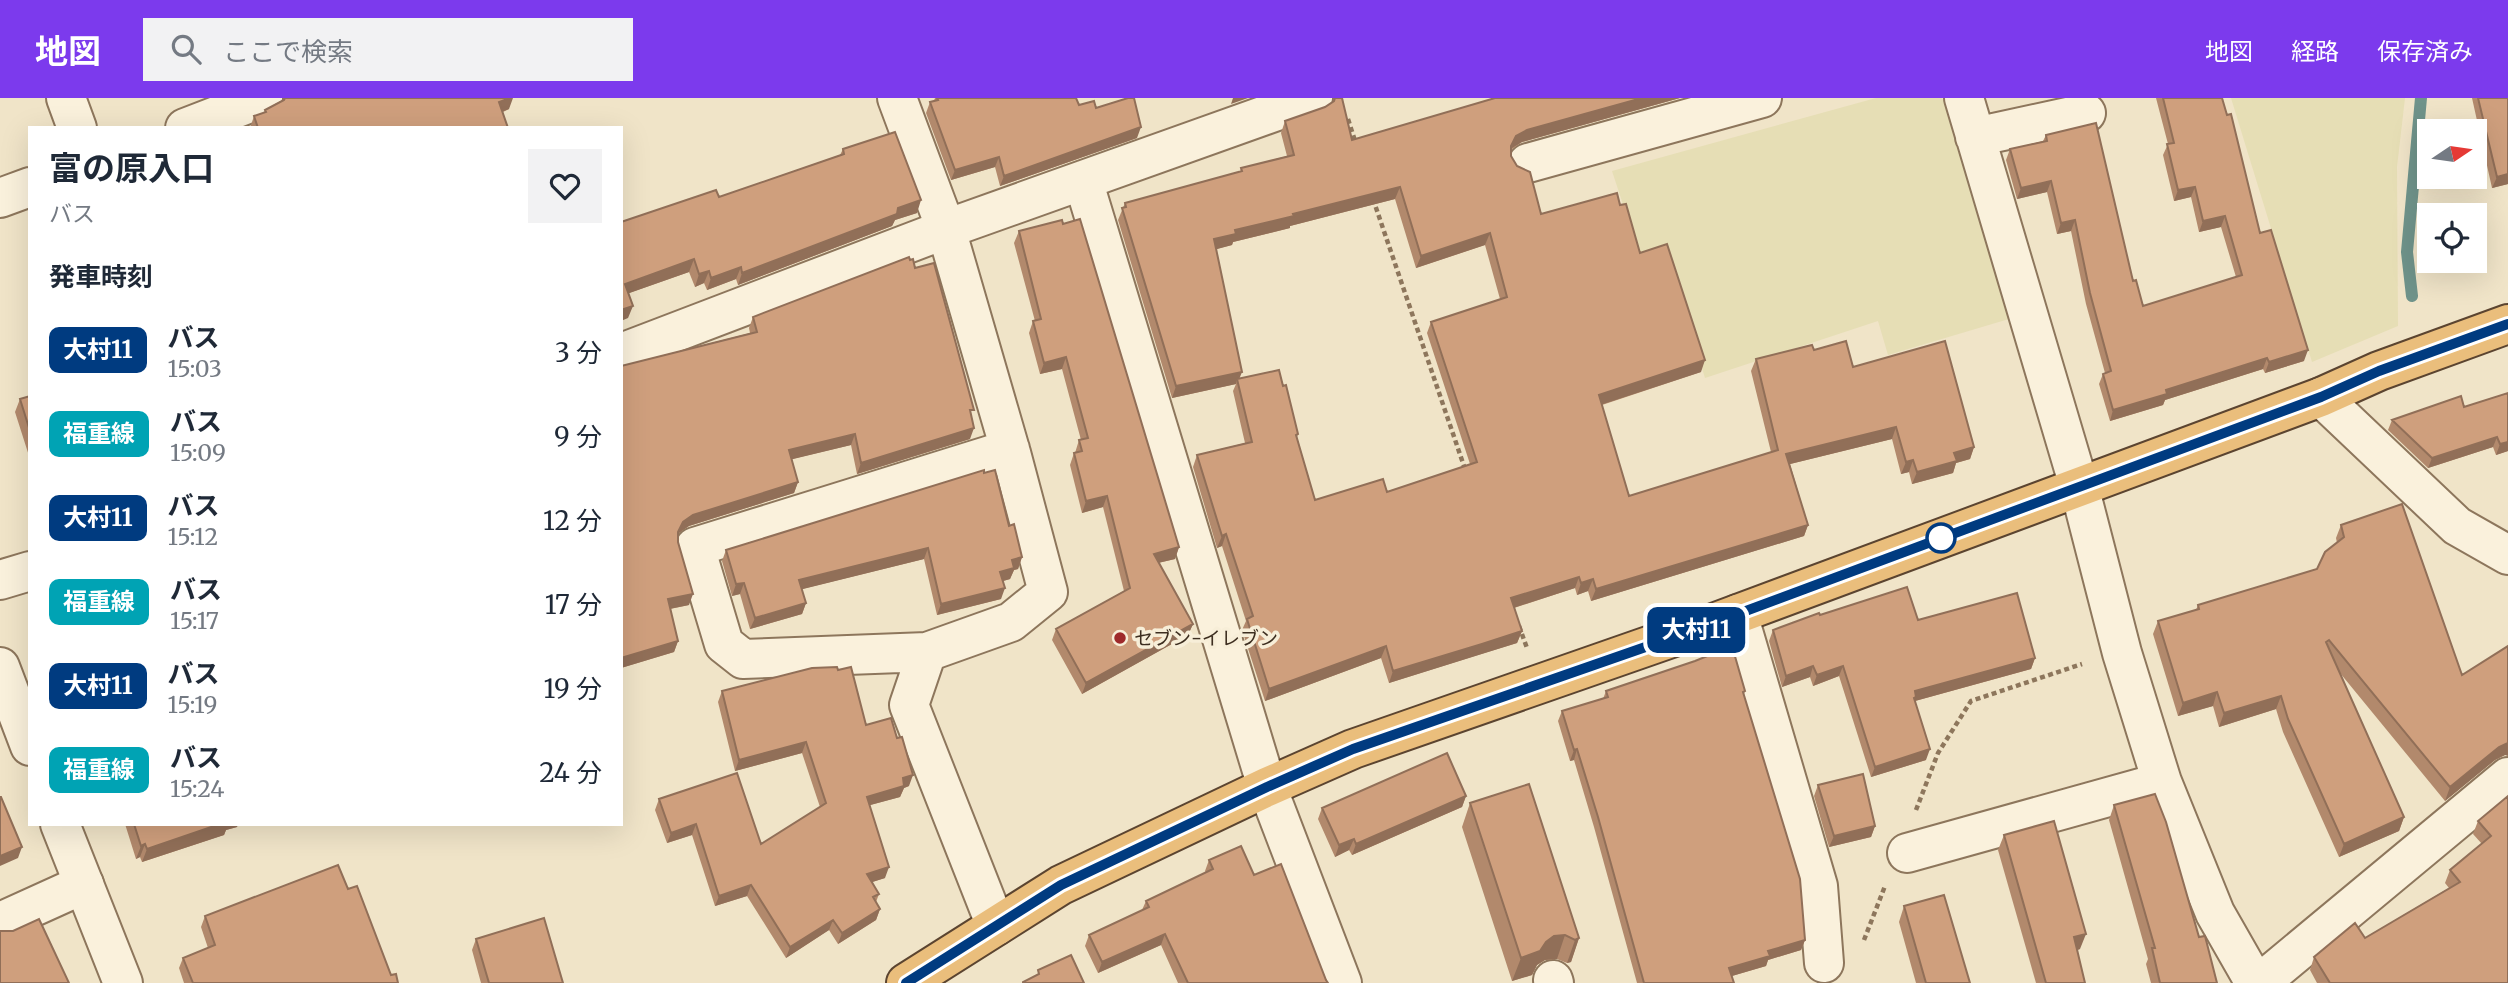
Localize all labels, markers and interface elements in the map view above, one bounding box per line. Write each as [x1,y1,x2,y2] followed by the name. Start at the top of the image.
[143,18,633,81] search box
[167,30,205,68] icon: search
[35,31,101,72] text: 地図
[223,35,353,68] text: ここで検索
[2205,36,2253,67] text: 地図
[2291,36,2339,67] text: 経路
[2377,36,2473,67] text: 保存済み
[2417,119,2487,189] north arrow
[2417,119,2487,273] map controls
[49,148,214,189] text: 富の原入口
[528,149,602,223] button: heart
[49,199,95,228] text: バス
[2417,203,2487,273] button: locate
[49,260,153,293] text: 発車時刻
[168,321,220,354] text: バス
[63,334,133,365] text: 大村11
[555,336,602,369] text: 3 分
[168,354,222,383] text: 15:03
[170,405,222,438] text: バス
[63,418,135,449] text: 福重線
[554,420,602,453] text: 9 分
[170,438,226,467] text: 15:09
[168,489,220,522] text: バス
[63,502,133,533] text: 大村11
[543,504,602,537] text: 12 分
[168,522,218,551] text: 15:12
[1926,523,1956,553] unlabelled marker
[170,573,222,606] text: バス
[63,586,135,617] text: 福重線
[545,588,602,621] text: 17 分
[170,606,219,635] text: 15:17
[1647,607,1745,653] line badge: 大村11
[1661,614,1731,645] text: 大村11
[1134,626,1278,650] place label: セブン-イレブン
[1112,630,1128,646] marker: セブン-イレブン
[168,657,220,690] text: バス
[63,670,133,701] text: 大村11
[544,672,602,705] text: 19 分
[168,690,218,719] text: 15:19
[170,741,222,774] text: バス
[63,754,135,785] text: 福重線
[539,756,602,789] text: 24 分
[170,774,224,803] text: 15:24

